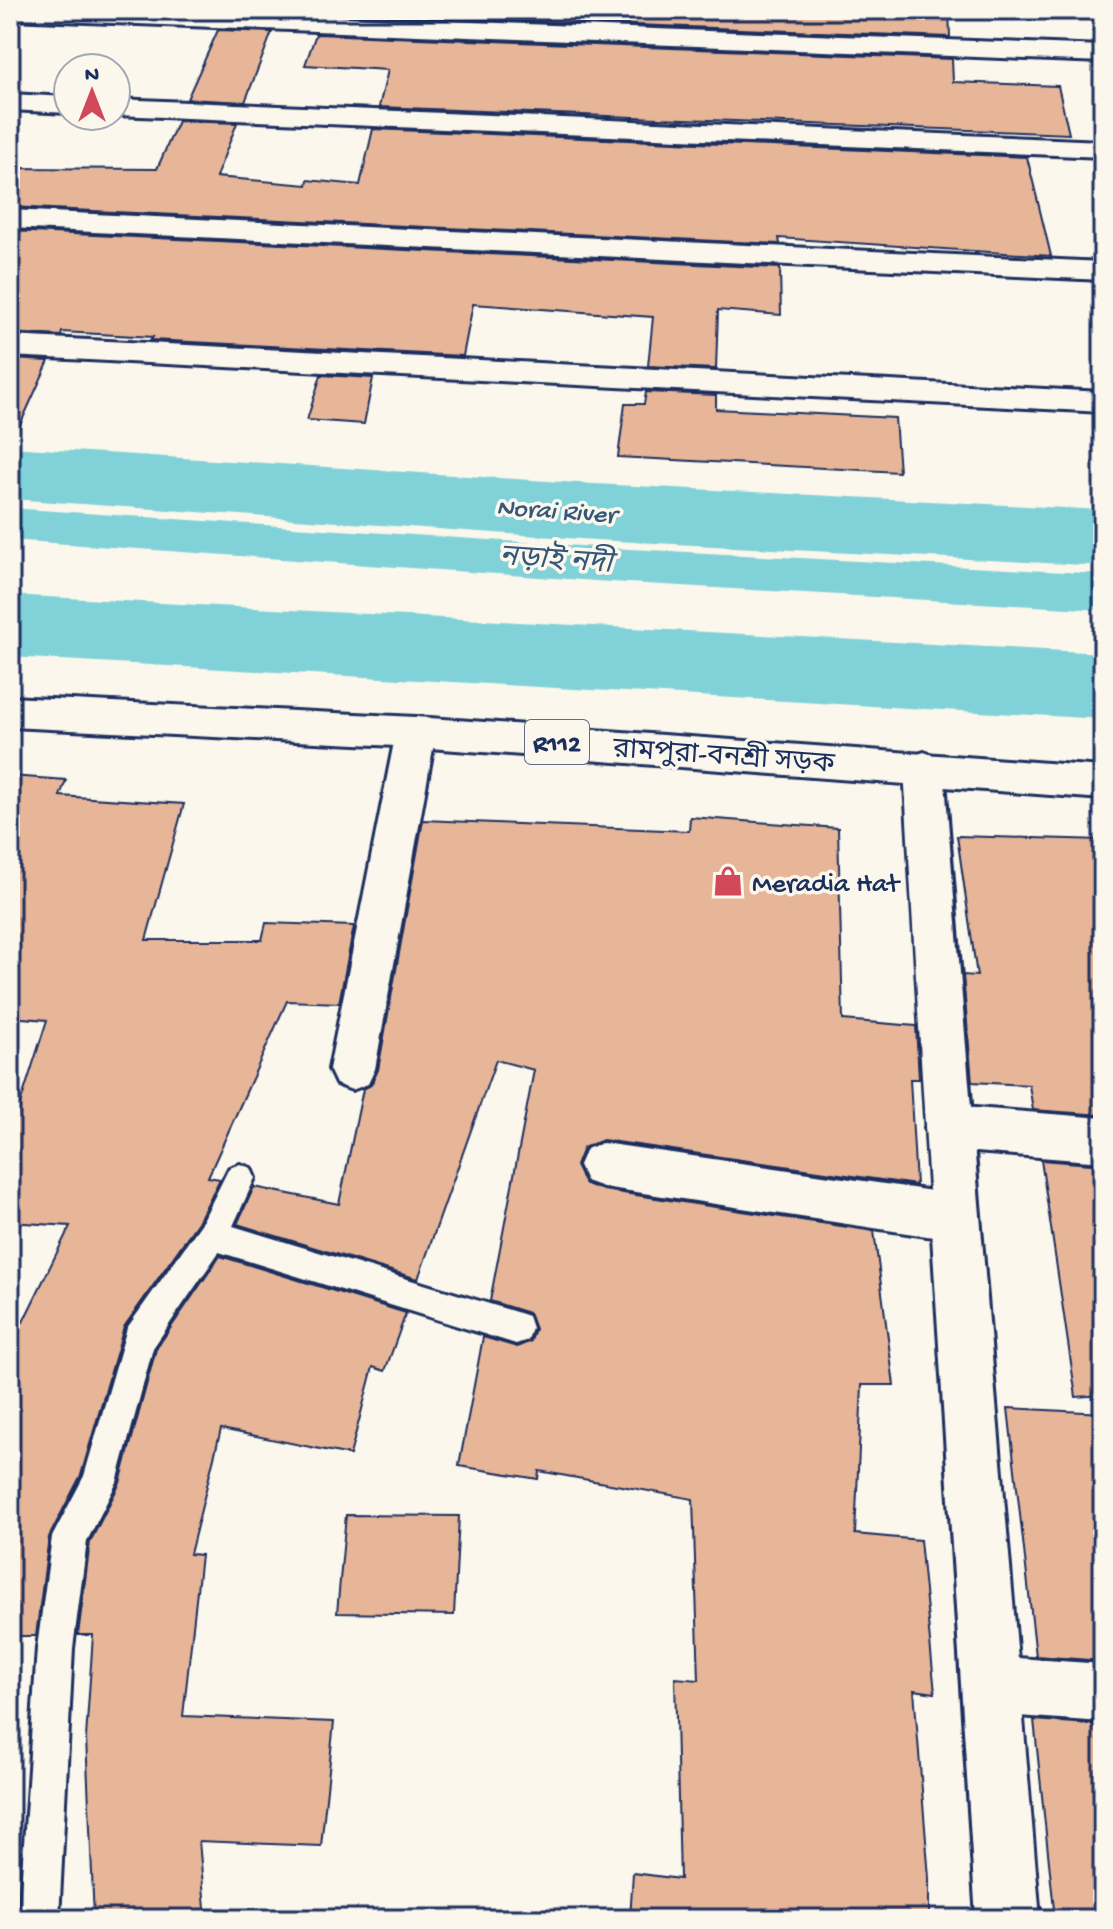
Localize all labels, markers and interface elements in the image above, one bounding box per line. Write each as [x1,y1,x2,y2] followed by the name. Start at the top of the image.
[52,52,132,132] north arrow
[85,63,99,89] text: N
[495,494,621,533] water label: Norai River
[498,536,619,584] water label: নড়াই নদী
[525,720,589,764] road number: R112
[611,730,836,783] street label: রামপুরা-বনশ্রী সড়ক
[711,864,745,898] shop icon: Meradia Hat
[752,869,902,902] place label: Meradia Hat

